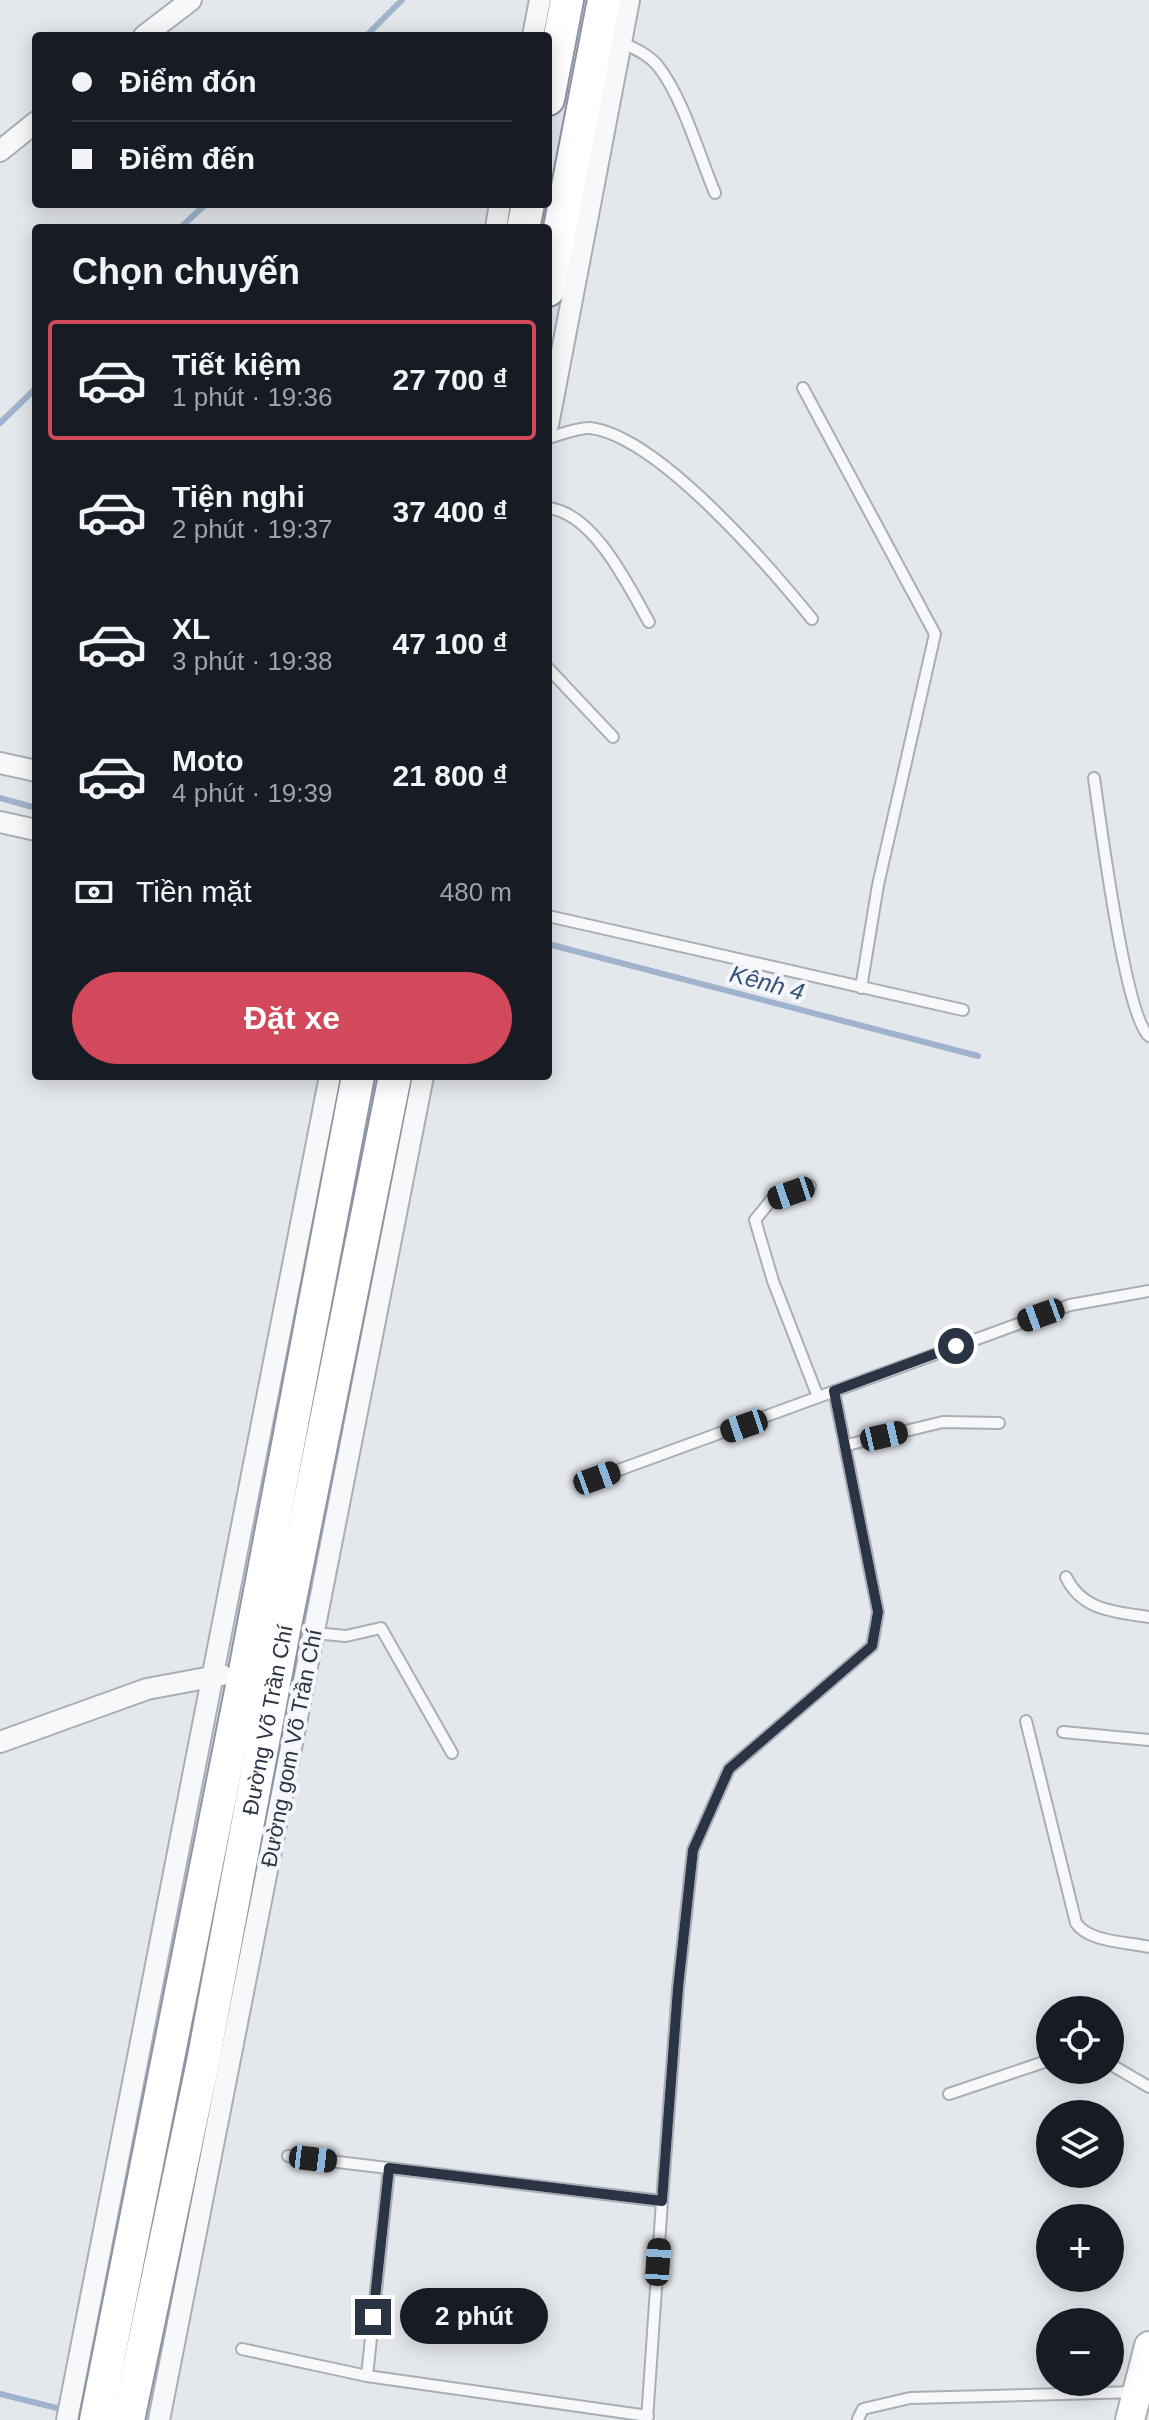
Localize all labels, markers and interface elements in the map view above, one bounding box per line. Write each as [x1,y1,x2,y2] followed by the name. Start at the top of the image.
[120,65,257,98] text: Điểm đón
[120,142,255,175] text: Điểm đến
[72,251,300,292] text: Chọn chuyến
[76,344,148,416] icon: car
[172,348,302,381] text: Tiết kiệm
[393,363,508,396] text: 27 700 ₫
[172,382,332,412] text: 1 phút · 19:36
[76,476,148,548] icon: car
[172,480,305,513] text: Tiện nghi
[393,495,508,528] text: 37 400 ₫
[172,514,332,544] text: 2 phút · 19:37
[76,608,148,680] icon: car
[172,612,210,645] text: XL
[393,627,508,660] text: 47 100 ₫
[172,646,332,676] text: 3 phút · 19:38
[76,740,148,812] icon: car
[172,744,244,777] text: Moto
[393,759,508,792] text: 21 800 ₫
[172,778,332,808] text: 4 phút · 19:39
[72,870,116,914] icon: cash
[136,875,252,908] text: Tiền mặt
[440,877,512,907] text: 480 m
[727,960,807,1005] water label: Kênh 4
[72,972,512,1064] button: Đặt xe
[764,1174,818,1212] car
[1014,1296,1068,1334] car
[938,1328,974,1364] route start
[717,1407,771,1445] car
[858,1419,910,1453] car
[570,1459,624,1497] car
[238,1622,298,1817] street label: Đường Võ Trần Chí
[256,1627,327,1869] street label: Đường gom Võ Trần Chí
[1036,1996,1124,2396] map controls
[1036,1996,1124,2084] button: locate
[1036,2100,1124,2188] button: layers
[288,2144,338,2174] car
[1036,2204,1124,2292] button: +
[644,2237,672,2287] car
[401,2289,549,2345] callout: 2 phút
[355,2299,391,2335] route end
[435,2301,513,2331] text: 2 phút
[1036,2308,1124,2396] button: −

